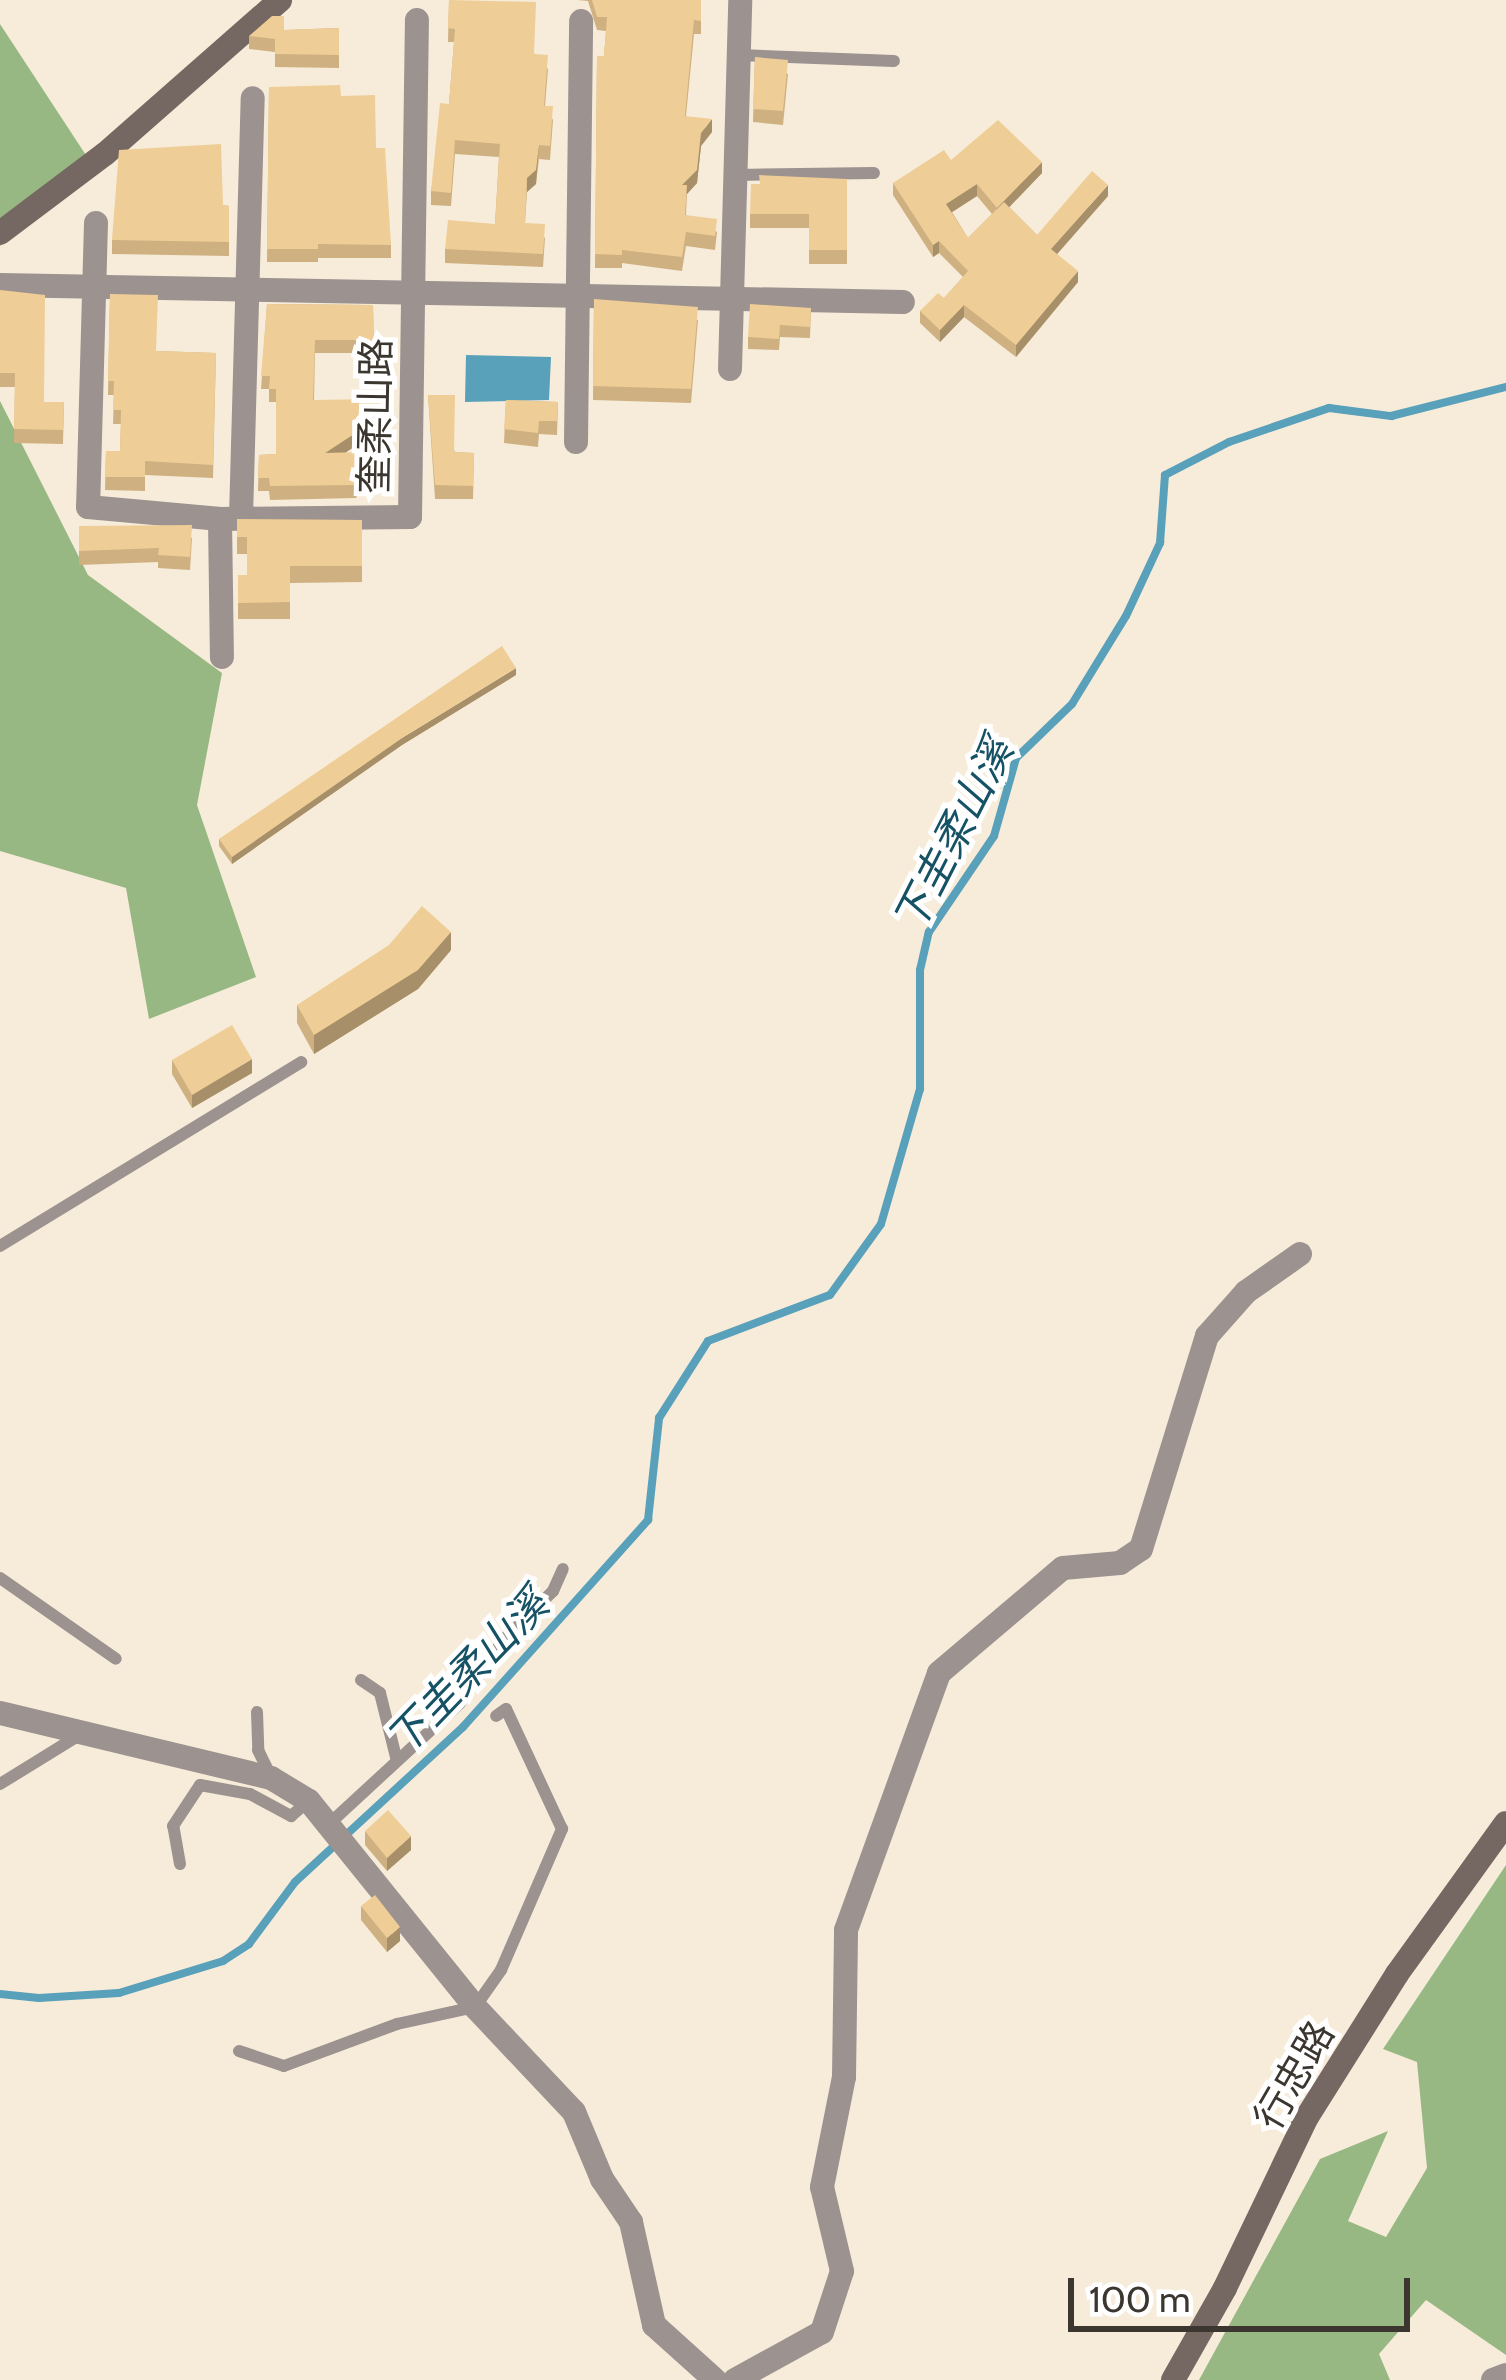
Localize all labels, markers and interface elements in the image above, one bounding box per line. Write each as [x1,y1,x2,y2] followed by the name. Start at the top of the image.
[350,338,400,494] street label: 奎柔山路
[883,730,1023,940] water label: 下圭柔山溪
[376,1579,558,1765] water label: 下圭柔山溪
[1244,2013,1344,2137] street label: 行忠路
[1074,2254,1416,2328] scale bar
[1089,2277,1191,2321] text: 100 m

